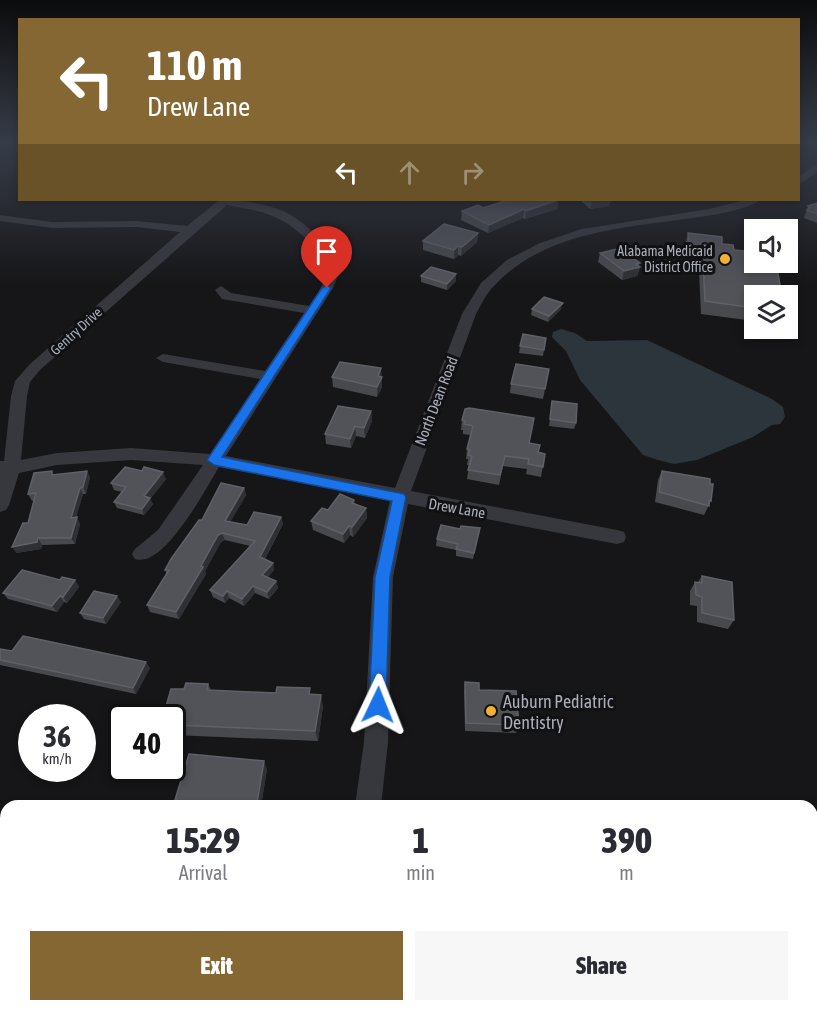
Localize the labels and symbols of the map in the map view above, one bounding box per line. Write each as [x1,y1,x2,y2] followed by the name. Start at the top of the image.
[301,226,352,288] pin
[617,243,713,275] place label: Alabama Medicaid District Office
[718,252,732,266] marker: Alabama Medicaid District Office
[47,304,105,358] street label: Gentry Drive
[411,354,461,448] street label: North Dean Road
[427,495,487,521] street label: Drew Lane
[346,673,410,737] position arrow
[503,691,614,733] place label: Auburn Pediatric Dentistry
[108,704,186,782] speed limit sign: 40
[484,704,498,718] marker: Auburn Pediatric Dentistry

